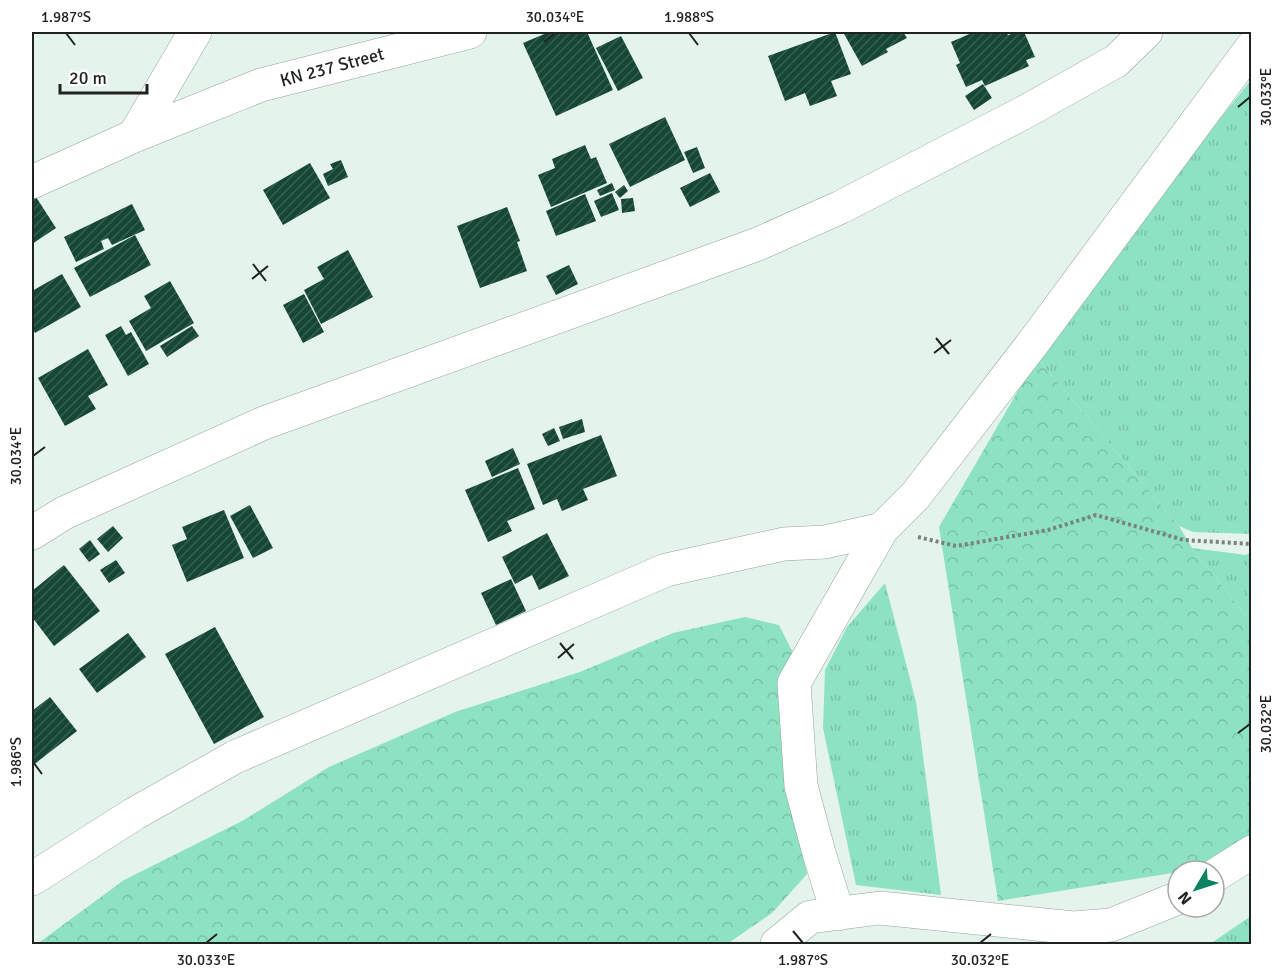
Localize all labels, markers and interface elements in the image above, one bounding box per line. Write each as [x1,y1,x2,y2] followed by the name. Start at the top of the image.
[41,8,91,26] text: 1.987°S
[526,8,584,26] text: 30.034°E
[664,8,714,26] text: 1.988°S
[277,43,387,91] street label: KN 237 Street
[60,57,147,95] scale bar
[69,67,107,89] text: 20 m
[1257,68,1275,126] text: 30.033°E
[7,427,25,485] text: 30.034°E
[1257,695,1275,753] text: 30.032°E
[7,737,25,787] text: 1.986°S
[1166,859,1226,919] north arrow
[1174,887,1196,908] text: N
[177,951,235,969] text: 30.033°E
[778,951,828,969] text: 1.987°S
[951,951,1009,969] text: 30.032°E

